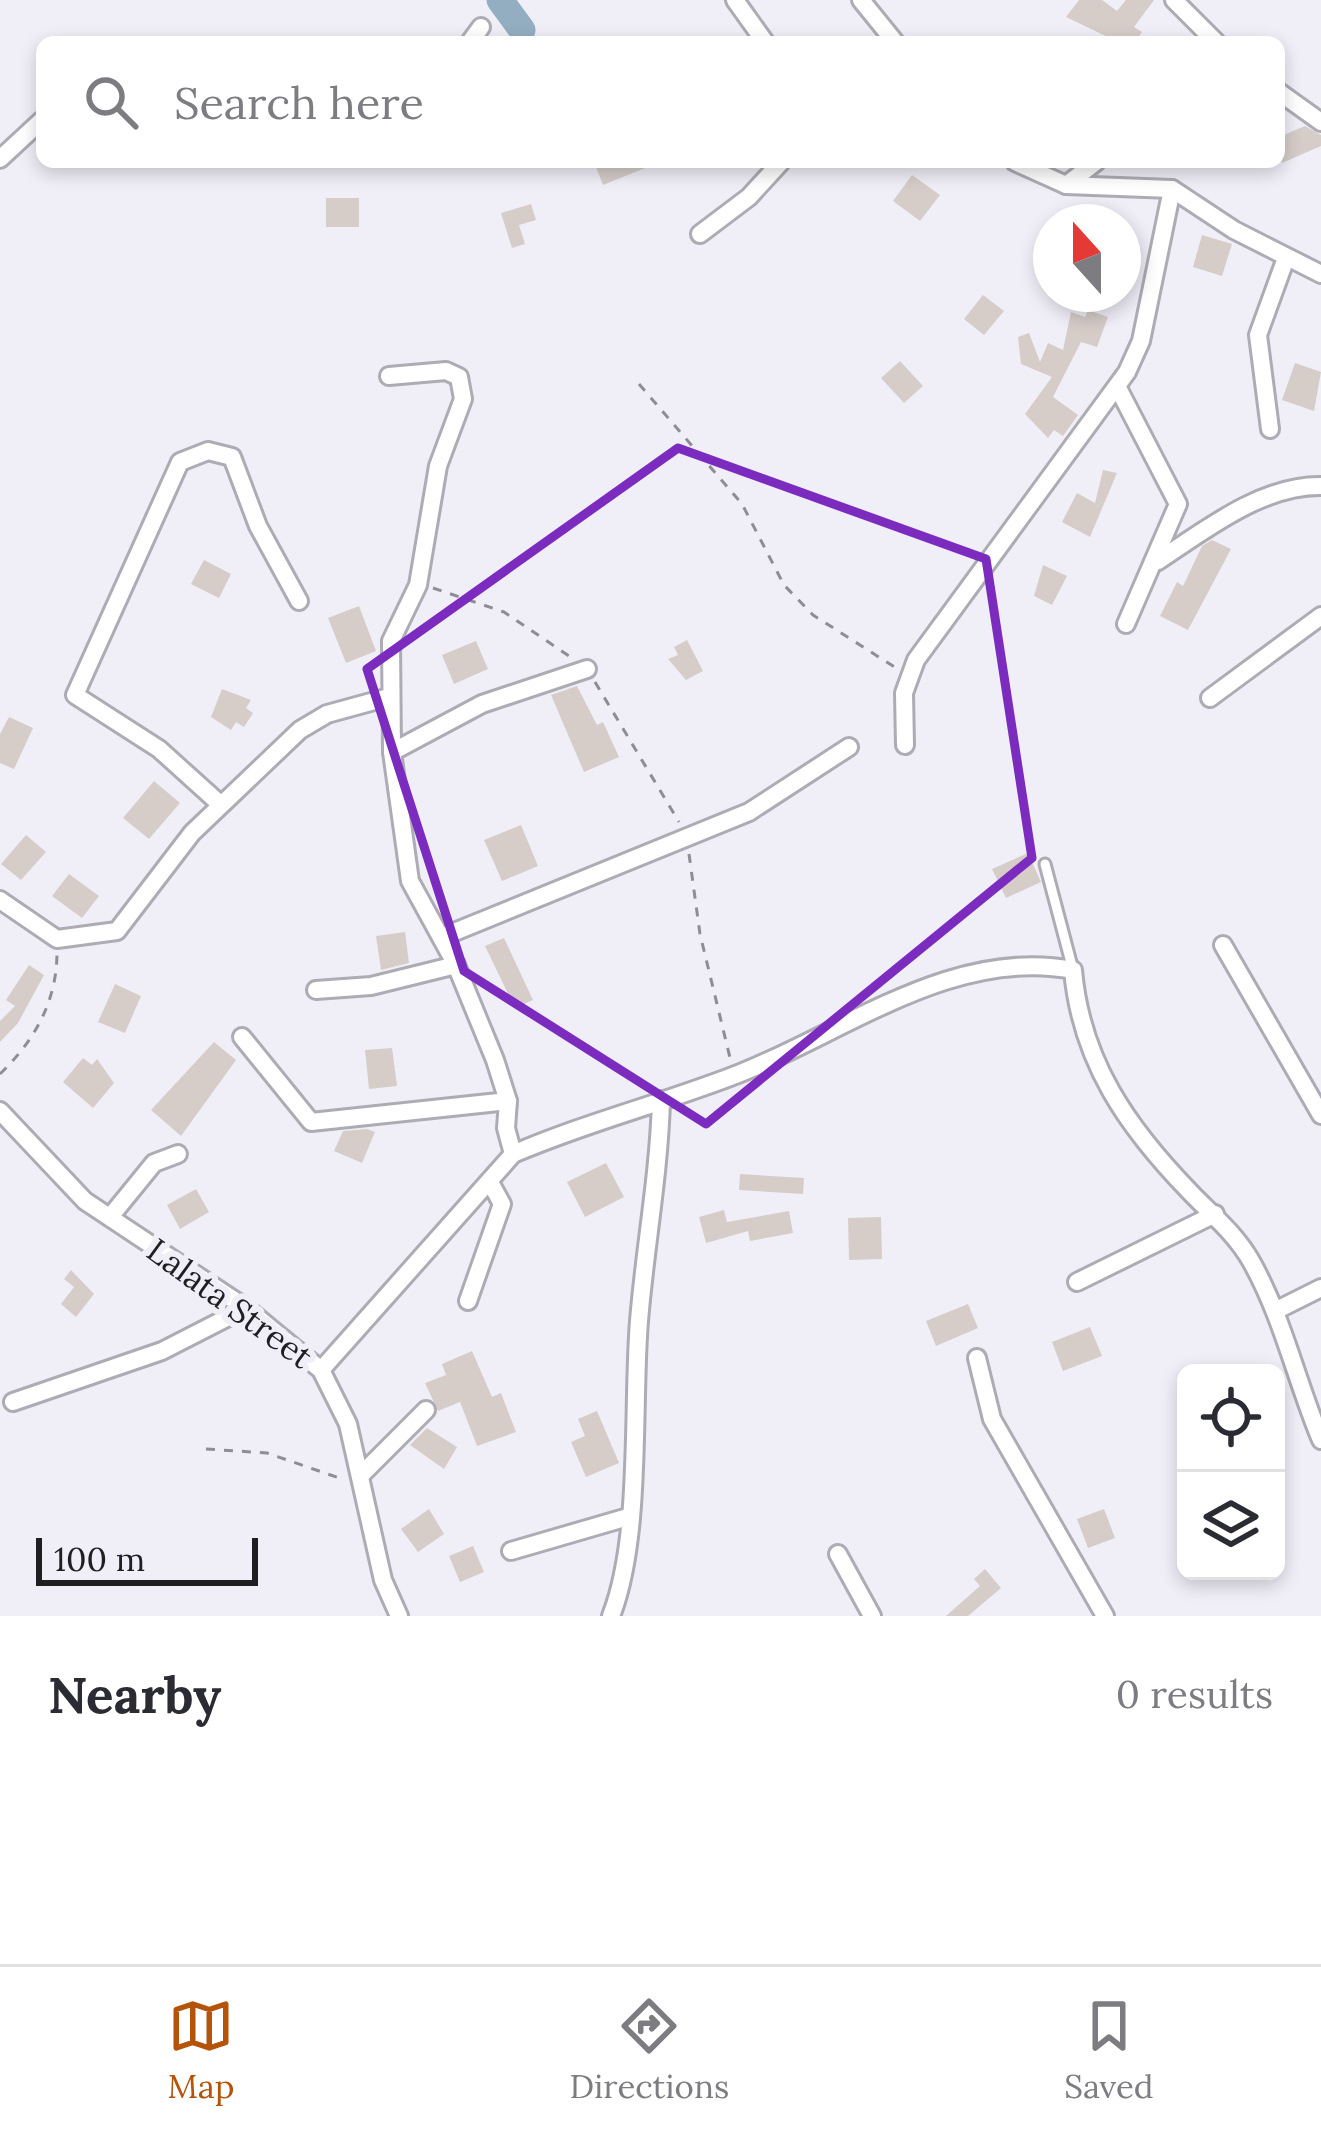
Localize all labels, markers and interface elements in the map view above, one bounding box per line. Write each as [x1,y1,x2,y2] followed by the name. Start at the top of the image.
[36,36,1285,168] search box
[78,69,144,135] icon: search
[174,74,424,131] text: Search here
[1033,204,1141,312] north arrow
[139,1229,321,1377] street label: Lalata Street
[1177,1364,1285,1580] map controls
[1177,1364,1285,1472] button: locate
[1177,1472,1285,1580] button: layers
[36,1532,258,1585] scale bar
[54,1538,145,1580] text: 100 m
[48,1662,221,1727] text: Nearby
[1116,1669,1273,1719] text: 0 results
[167,1993,235,2107] tab: Map
[570,1993,729,2107] tab: Directions
[1064,1993,1153,2107] tab: Saved

